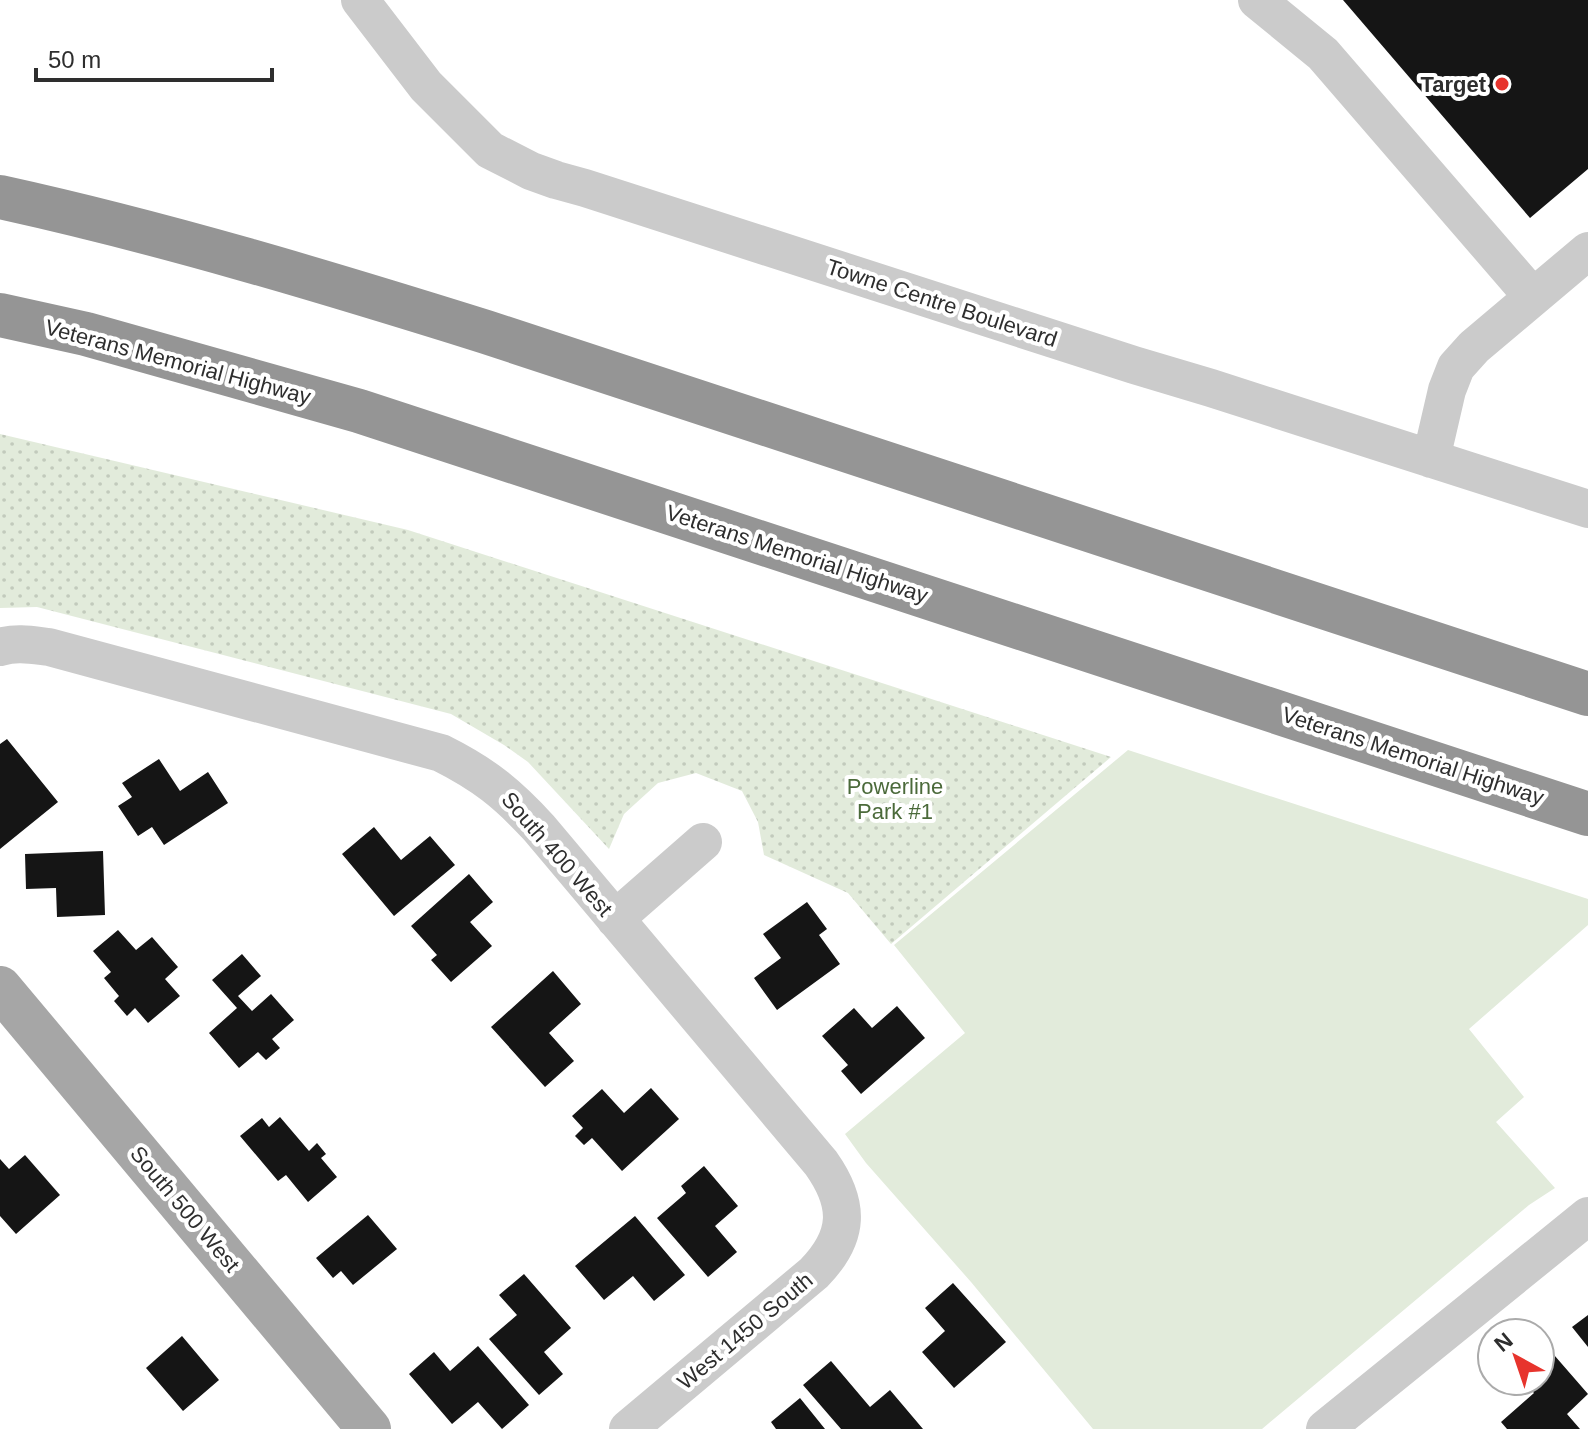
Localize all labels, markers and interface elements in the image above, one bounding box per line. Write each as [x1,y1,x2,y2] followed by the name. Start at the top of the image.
[36,32,272,82] scale bar
[48,46,101,73] text: 50 m
[1420,72,1487,97] place label: Target
[1493,75,1511,93] marker: Target
[824,254,1060,352] street label: Towne Centre Boulevard
[42,314,314,410] street label: Veterans Memorial Highway
[663,500,931,608] street label: Veterans Memorial Highway
[1279,702,1547,810] street label: Veterans Memorial Highway
[847,774,943,824] park label: Powerline Park #1
[496,787,618,921] street label: South 400 West
[125,1141,245,1277] street label: South 500 West
[672,1267,818,1395] street label: West 1450 South
[1476,1317,1556,1397] north arrow
[1489,1327,1518,1357] text: N

